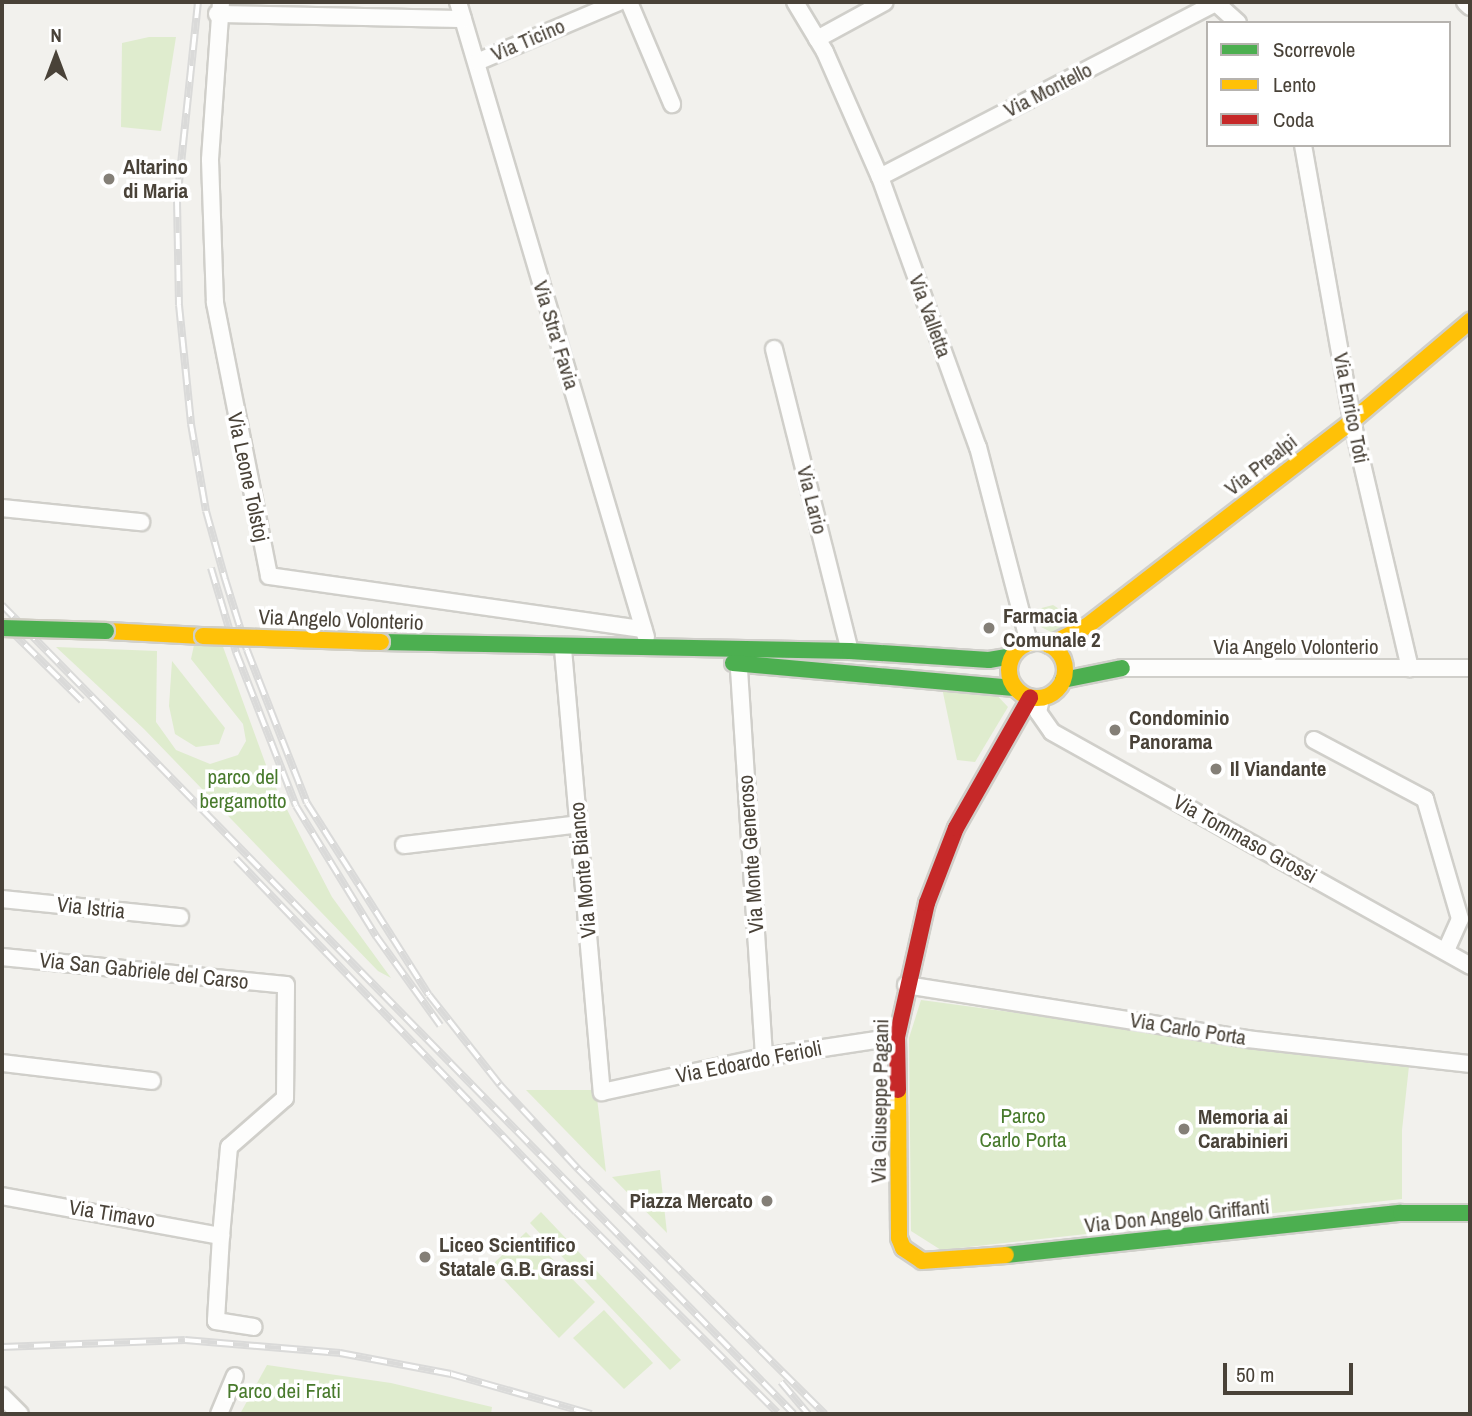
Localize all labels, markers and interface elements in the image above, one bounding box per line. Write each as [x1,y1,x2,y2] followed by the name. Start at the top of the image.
[487,13,569,67] street label: Via Ticino
[21,21,91,91] north arrow
[1206,21,1451,147] legend
[50,22,62,48] text: N
[1273,35,1355,64] text: Scorrevole
[1000,57,1096,123] street label: Via Montello
[1273,70,1316,99] text: Lento
[1273,105,1314,134] text: Coda
[123,154,188,204] place label: Altarino di Maria
[101,171,117,187] marker: Altarino di Maria
[903,271,957,361] street label: Via Valletta
[528,278,584,392] street label: Via Stra' Favia
[1328,350,1374,466] street label: Via Enrico Toti
[222,410,274,544] street label: Via Leone Tolstoj
[1220,429,1302,501] street label: Via Prealpi
[791,463,833,537] street label: Via Lario
[1003,603,1101,653] place label: Farmacia Comunale 2
[257,605,425,635] street label: Via Angelo Volonterio
[981,620,997,636] marker: Farmacia Comunale 2
[1213,634,1379,660] street label: Via Angelo Volonterio
[1129,705,1229,755] place label: Condominio Panorama
[1107,722,1123,738] marker: Condominio Panorama
[1230,756,1326,782] place label: Il Viandante
[1208,761,1224,777] marker: Il Viandante
[199,764,287,814] park label: parco del bergamotto
[733,774,769,934] street label: Via Monte Generoso
[1169,789,1321,889] street label: Via Tommaso Grossi
[564,801,602,939] street label: Via Monte Bianco
[56,892,126,924] street label: Via Istria
[38,947,250,995] street label: Via San Gabriele del Carso
[1128,1007,1248,1051] street label: Via Carlo Porta
[866,1019,894,1183] street label: Via Giuseppe Pagani
[674,1035,824,1089] street label: Via Edoardo Ferioli
[979,1103,1067,1153] park label: Parco Carlo Porta
[1198,1104,1288,1154] place label: Memoria ai Carabinieri
[1176,1121,1192,1137] marker: Memoria ai Carabinieri
[630,1188,753,1214] place label: Piazza Mercato
[759,1193,775,1209] marker: Piazza Mercato
[1083,1194,1271,1238] street label: Via Don Angelo Griffanti
[67,1195,157,1233] street label: Via Timavo
[439,1232,594,1282] place label: Liceo Scientifico Statale G.B. Grassi
[417,1249,433,1265] marker: Liceo Scientifico Statale G.B. Grassi
[1227,1350,1356,1394] scale bar
[1236,1360,1274,1389] text: 50 m
[227,1378,341,1404] park label: Parco dei Frati

